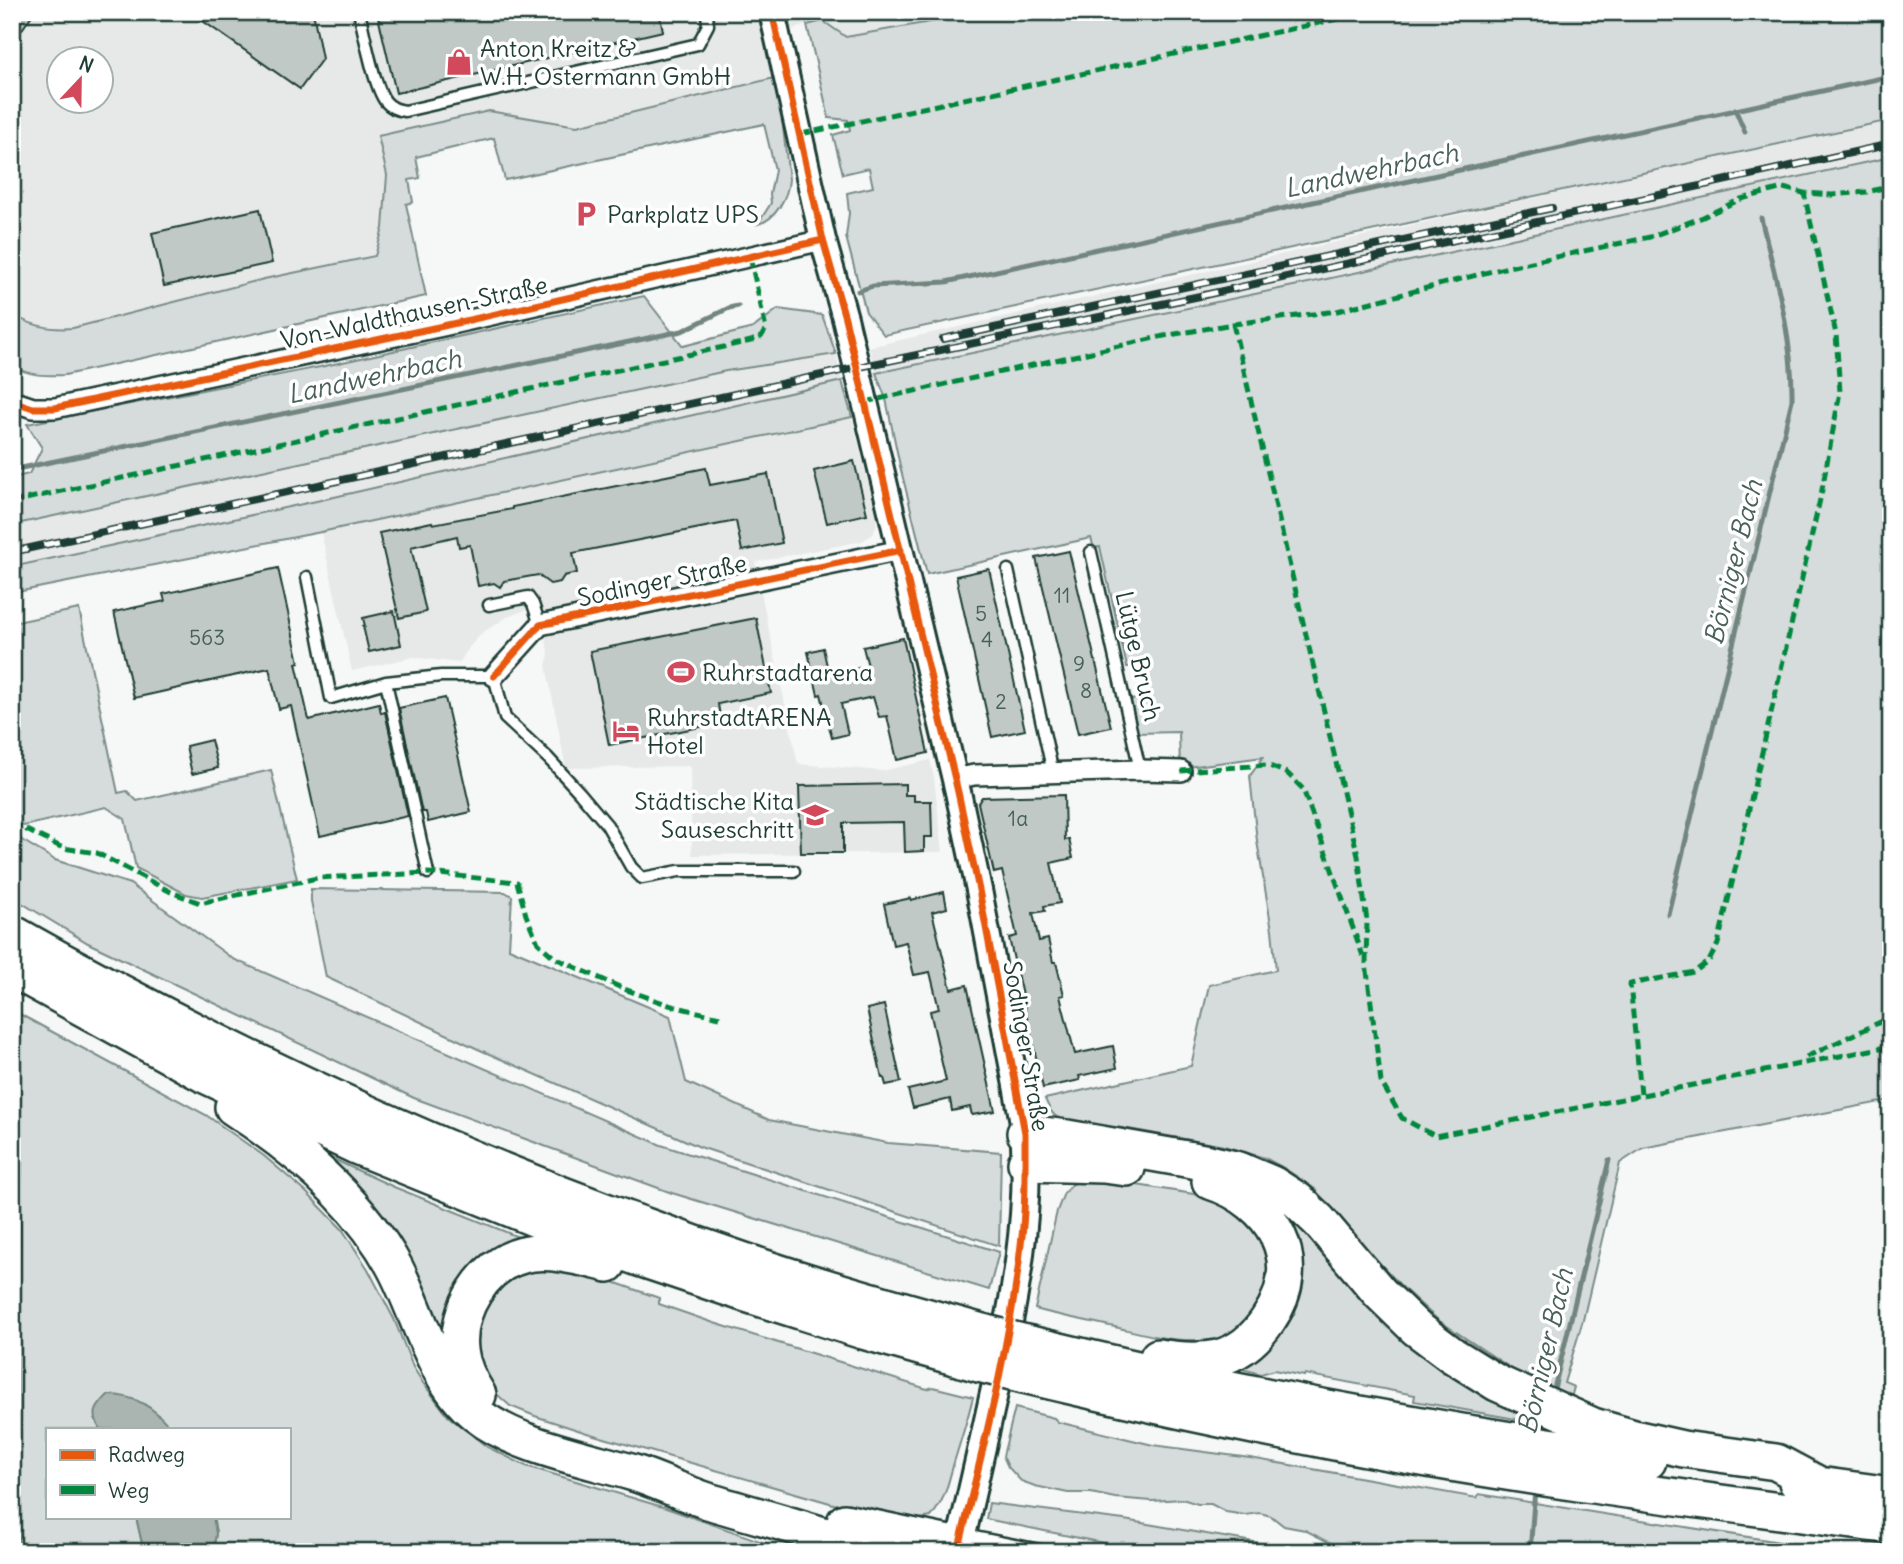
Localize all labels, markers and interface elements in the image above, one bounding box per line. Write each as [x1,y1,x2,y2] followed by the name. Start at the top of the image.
[480,33,731,91] place label: Anton Kreitz & W.H. Ostermann GmbH
[46,46,116,116] north arrow
[444,47,474,77] shop icon: Anton Kreitz & W.H. Ostermann GmbH
[76,51,97,78] text: N
[1281,135,1462,204] water label: Landwehrbach
[571,199,601,229] parking icon: Parkplatz UPS
[607,199,759,229] place label: Parkplatz UPS
[278,269,550,355] street label: Von-Waldthausen-Straße
[284,341,465,410] water label: Landwehrbach
[1697,475,1770,648] water label: Börniger Bach
[575,547,749,613] street label: Sodinger Straße
[1054,582,1070,609] house number: 11
[1109,588,1169,724] street label: Lütge Bruch
[975,600,987,627] house number: 5
[189,624,225,651] house number: 563
[981,626,993,653] house number: 4
[1073,650,1085,677] house number: 9
[666,657,696,687] sports icon: Ruhrstadtarena
[702,657,873,687] place label: Ruhrstadtarena
[1080,677,1092,704] house number: 8
[995,688,1007,715] house number: 2
[647,702,831,760] place label: RuhrstadtARENA Hotel
[611,716,641,746] hotel icon: RuhrstadtARENA Hotel
[634,786,794,844] place label: Städtische Kita Sauseschritt
[800,800,830,830] school or university icon: Städtische Kita Sauseschritt
[1008,805,1028,832] house number: 1a
[997,959,1057,1133] street label: Sodinger Straße
[1510,1264,1580,1437] water label: Börniger Bach
[46,1428,290,1518] legend
[108,1441,185,1468] text: Radweg
[108,1477,149,1504] text: Weg

